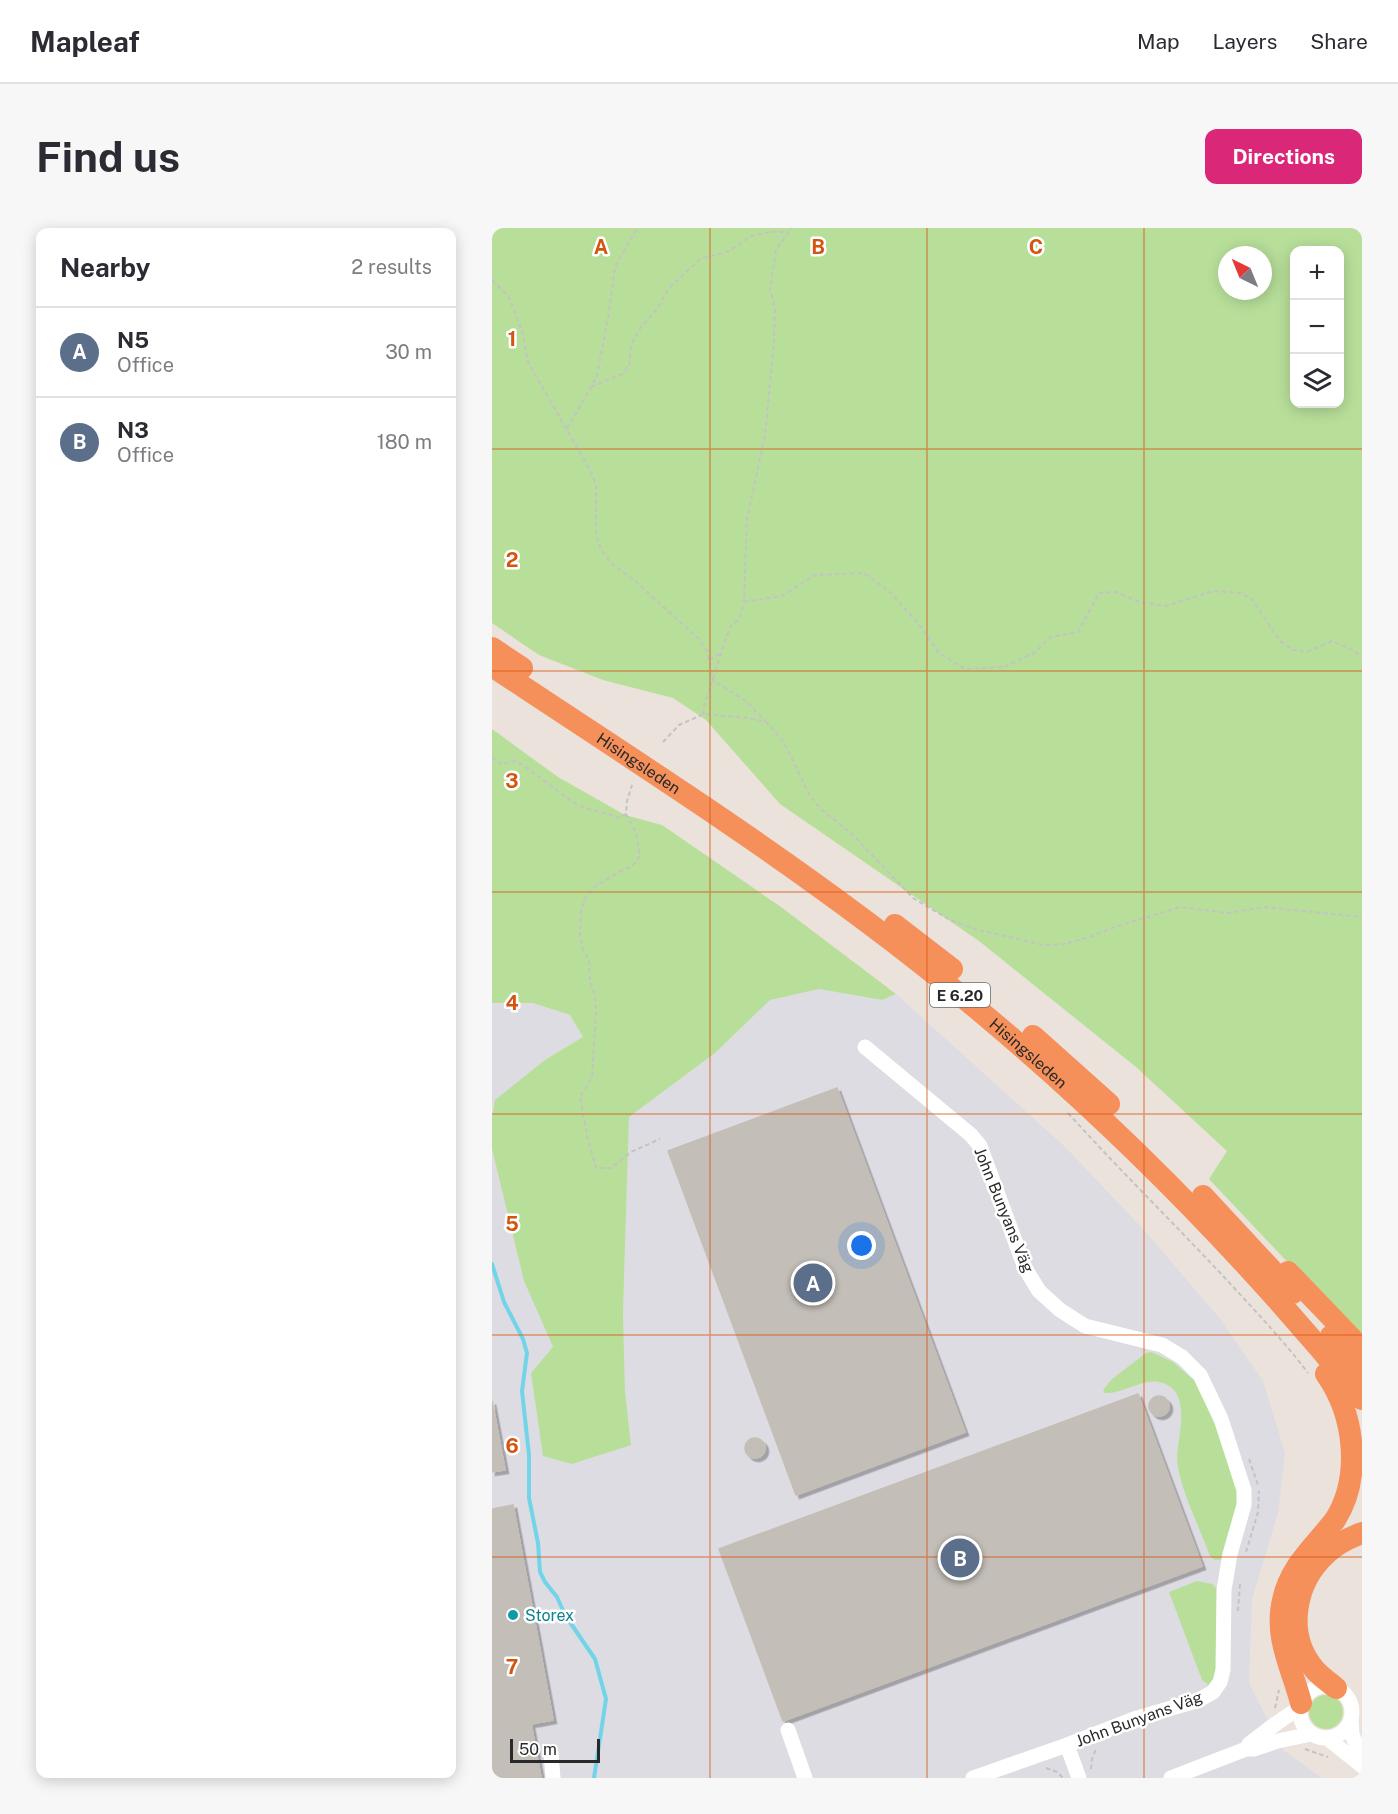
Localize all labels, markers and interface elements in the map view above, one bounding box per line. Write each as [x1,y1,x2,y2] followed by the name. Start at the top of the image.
[30,25,140,58] text: Mapleaf
[1137,29,1180,54] text: Map
[1213,29,1277,54] text: Layers
[1310,29,1368,54] text: Share
[1205,129,1362,184] button: Directions
[36,132,180,181] text: Find us
[594,235,608,259] text: A
[811,235,825,259] text: B
[1029,235,1043,259] text: C
[1218,246,1272,300] north arrow
[1290,246,1344,408] map controls
[1290,246,1344,300] button: +
[60,252,150,283] text: Nearby
[351,255,432,279] text: 2 results
[1290,300,1344,354] button: −
[117,327,149,353] text: N5
[508,327,516,351] text: 1
[72,340,87,364] text: A
[385,340,432,364] text: 30 m
[117,353,174,377] text: Office
[1290,354,1344,408] button: layers
[117,417,149,443] text: N3
[73,430,86,454] text: B
[377,430,432,454] text: 180 m
[117,443,174,467] text: Office
[506,548,518,572] text: 2
[593,728,684,798] street label: Hisingsleden
[505,769,519,793] text: 3
[930,983,990,1007] road number: E 6.20
[505,991,519,1015] text: 4
[986,1014,1071,1092] street label: Hisingsleden
[970,1145,1038,1275] street label: John Bunyans Väg
[505,1212,519,1236] text: 5
[847,1231,876,1260] your location
[794,1260,832,1306] pin: A
[505,1434,519,1458] text: 6
[940,1536,980,1580] pin: B
[525,1606,574,1625] place label: Storex
[506,1608,520,1622] marker: Storex
[506,1655,518,1679] text: 7
[1073,1687,1205,1751] street label: John Bunyans Väg
[510,1736,600,1764] scale bar
[519,1740,557,1759] text: 50 m

